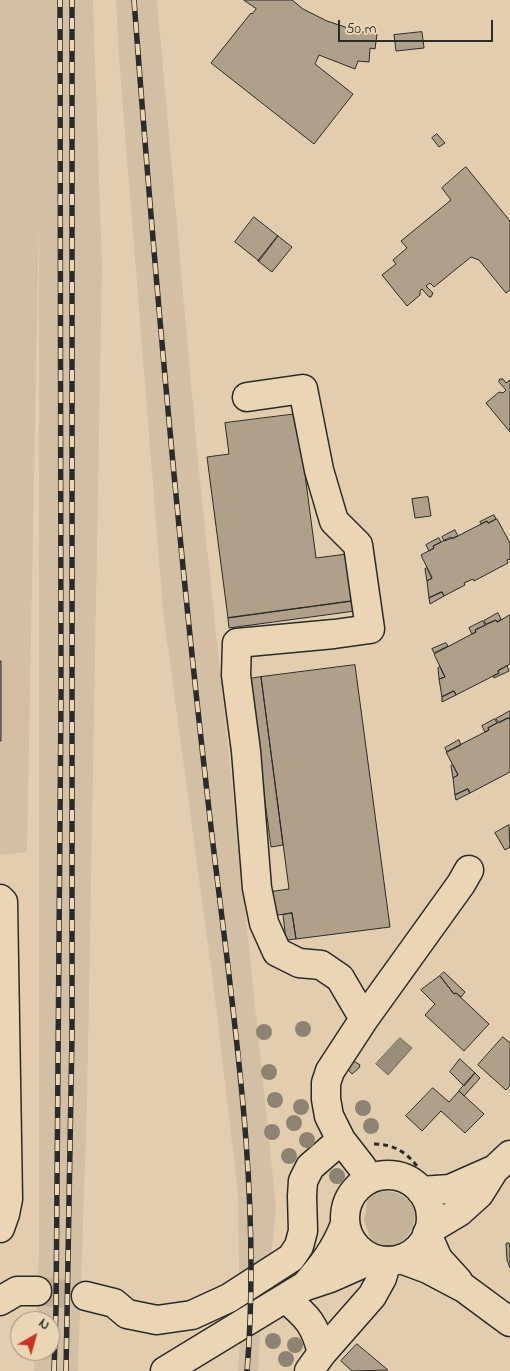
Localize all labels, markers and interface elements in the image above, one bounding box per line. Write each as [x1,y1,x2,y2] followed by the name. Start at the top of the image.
[340,10,495,42] scale bar
[346,18,376,40] text: 50 m
[10,1311,60,1361] north arrow
[34,1313,54,1336] text: N

